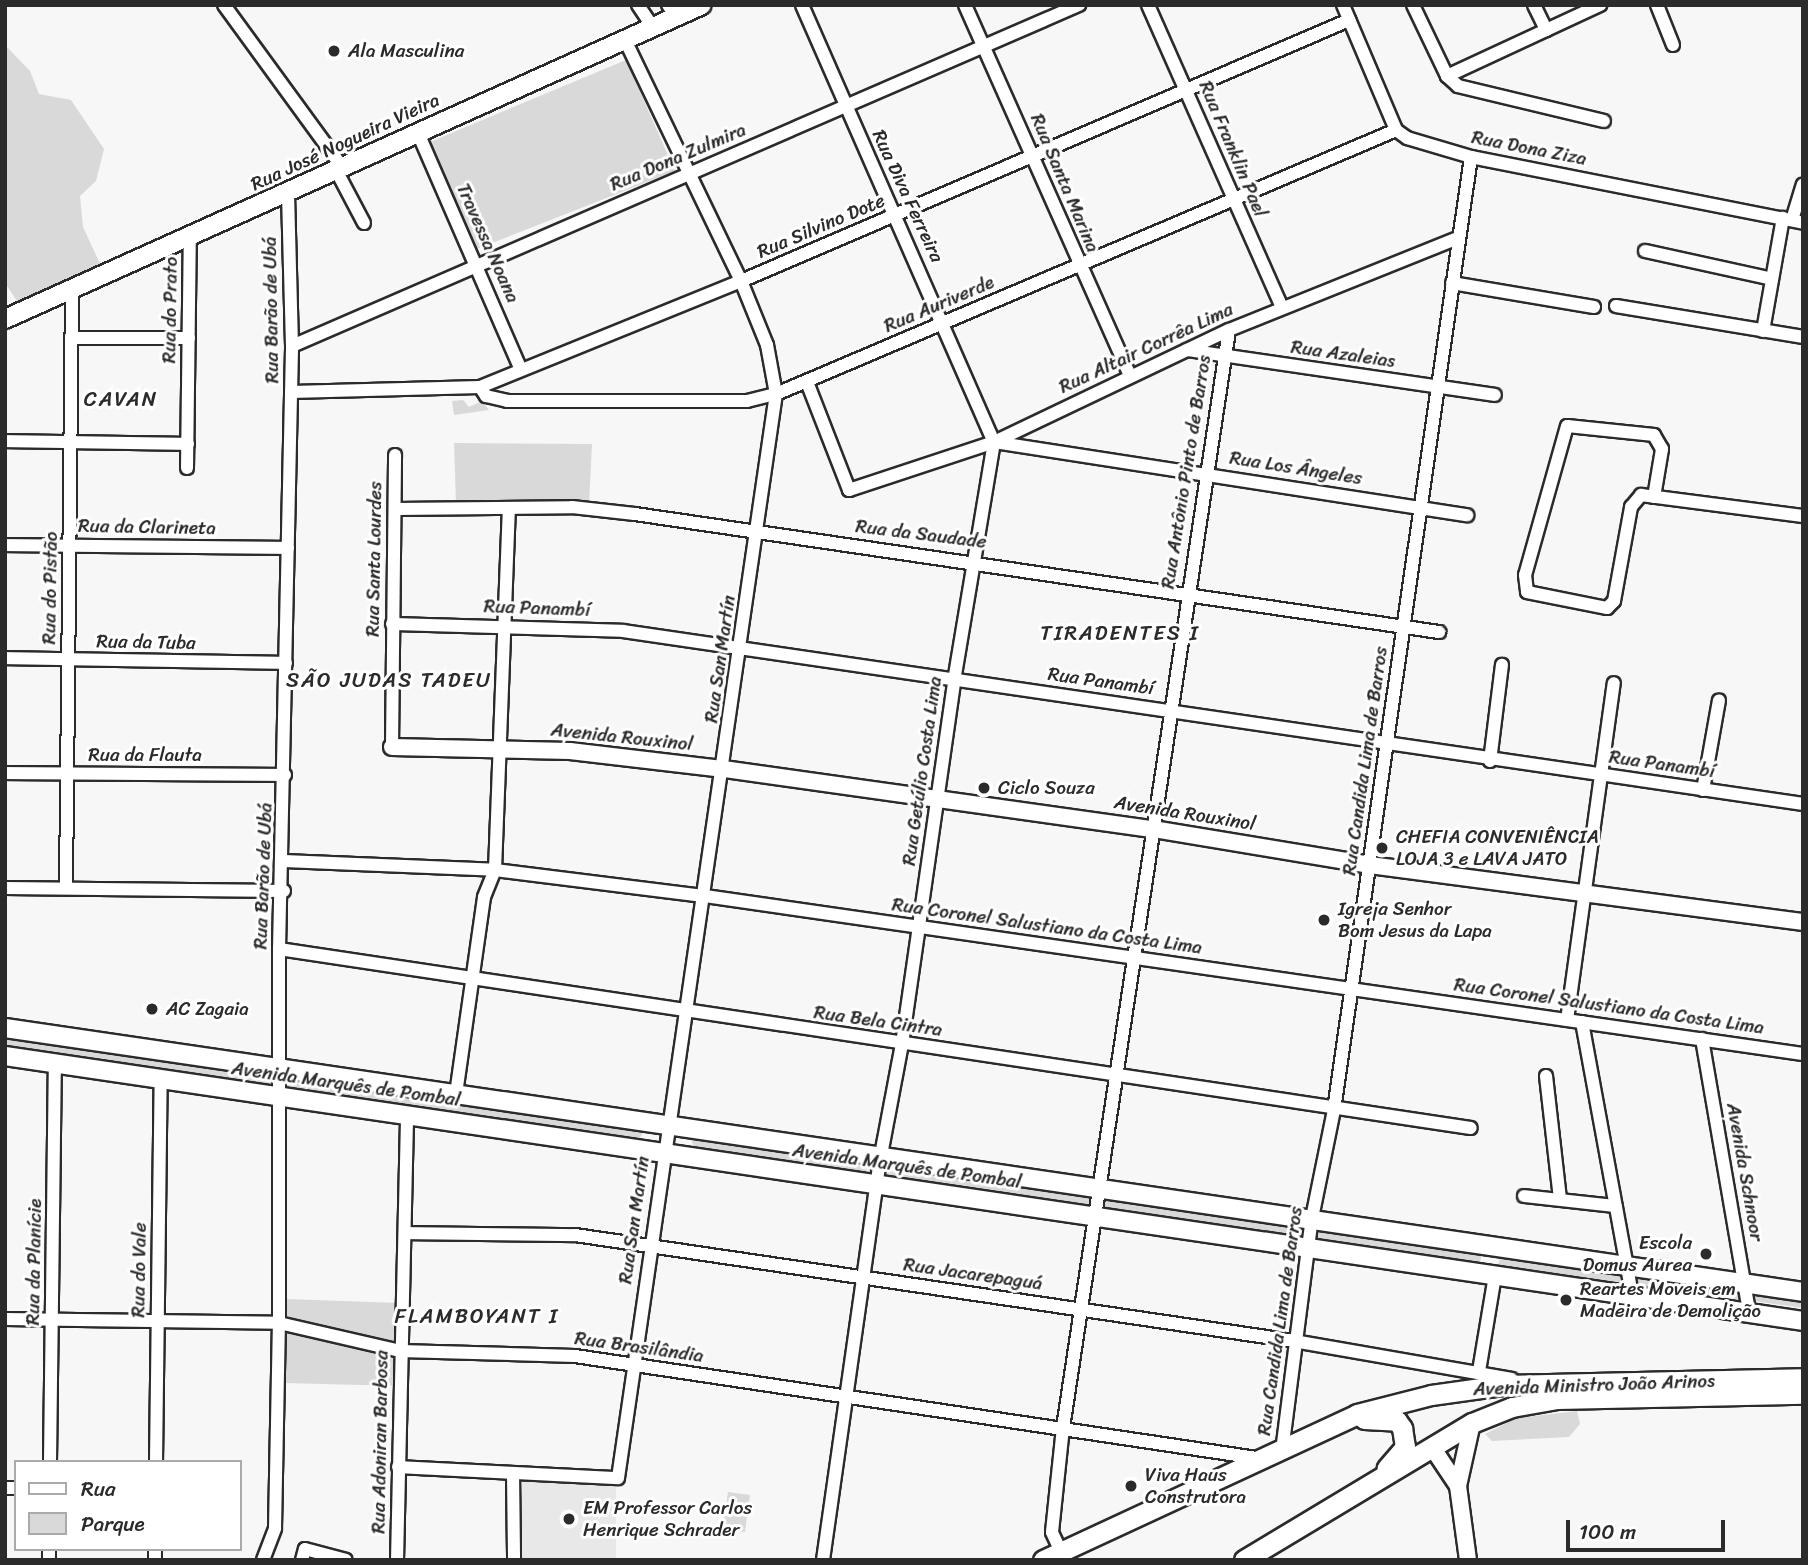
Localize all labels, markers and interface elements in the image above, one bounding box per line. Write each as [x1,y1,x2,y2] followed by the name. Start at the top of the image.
[348,40,464,62] place label: Ala Masculina
[326,43,342,59] marker: Ala Masculina
[1194,77,1272,221] street label: Rua Franklin Pael
[247,88,443,196] street label: Rua José Nogueira Vieira
[1025,110,1105,256] street label: Rua Santa Marina
[607,118,749,196] street label: Rua Dona Zulmira
[867,126,949,266] street label: Rua Diva Ferreira
[1470,126,1588,170] street label: Rua Dona Ziza
[452,180,524,306] street label: Travessa Noana
[754,189,888,263] street label: Rua Silvino Dote
[258,236,284,384] street label: Rua Barão de Ubá
[158,256,182,364] street label: Rua do Prato
[880,271,998,337] street label: Rua Auriverde
[1055,298,1237,398] street label: Rua Altair Corrêa Lima
[1289,335,1397,373] street label: Rua Azaleias
[1156,354,1216,590] street label: Rua Antônio Pinto de Barros
[83,386,159,412] district label: CAVAN
[1228,446,1364,490] street label: Rua Los Ângeles
[361,482,387,636] street label: Rua Santa Lourdes
[78,514,216,540] street label: Rua da Clarineta
[854,515,988,553] street label: Rua da Saudade
[38,531,62,645] street label: Rua do Pistão
[700,593,740,725] street label: Rua San Martín
[483,595,591,621] street label: Rua Panambí
[1043,620,1197,646] district label: TIRADENTES I
[96,630,196,654] street label: Rua da Tuba
[1338,646,1392,876] street label: Rua Candida Lima de Barros
[1046,662,1156,700] street label: Rua Panambí
[289,667,489,693] district label: SÃO JUDAS TADEU
[897,674,947,868] street label: Rua Getúlio Costa Lima
[550,718,694,756] street label: Avenida Rouxinol
[88,744,202,766] street label: Rua da Flauta
[1607,745,1717,783] street label: Rua Panambí
[998,777,1095,799] place label: Ciclo Souza
[976,780,992,796] marker: Ciclo Souza
[1113,791,1257,835] street label: Avenida Rouxinol
[249,802,277,950] street label: Rua Barão de Ubá
[1396,826,1599,870] place label: CHEFIA CONVENIÊNCIA LOJA 3 e LAVA JATO
[1374,840,1390,856] marker: CHEFIA CONVENIÊNCIA LOJA 3 e LAVA JATO
[890,893,1204,959] street label: Rua Coronel Salustiano da Costa Lima
[1338,898,1493,942] place label: Igreja Senhor Bom Jesus da Lapa
[1316,912,1332,928] marker: Igreja Senhor Bom Jesus da Lapa
[1452,973,1766,1039] street label: Rua Coronel Salustiano da Costa Lima
[166,998,249,1020] place label: AC Zagaia
[144,1001,160,1017] marker: AC Zagaia
[812,1001,944,1041] street label: Rua Bela Cintra
[230,1057,462,1111] street label: Avenida Marquês de Pombal
[1722,1101,1768,1243] street label: Avenida Schnoor
[791,1139,1023,1193] street label: Avenida Marquês de Pombal
[614,1154,654,1286] street label: Rua San Martín
[21,1199,47,1325] street label: Rua da Planície
[1253,1206,1307,1436] street label: Rua Candida Lima de Barros
[127,1222,151,1318] street label: Rua do Vale
[1583,1232,1692,1276] place label: Escola Domus Aurea
[1698,1246,1714,1262] marker: Escola Domus Aurea
[902,1253,1044,1295] street label: Rua Jacarepaguá
[1580,1278,1762,1322] place label: Reartes Moveis em Madeira de Demolição
[1558,1292,1574,1308] marker: Reartes Moveis em Madeira de Demolição
[396,1303,558,1329] district label: FLAMBOYANT I
[573,1327,705,1367] street label: Rua Brasilândia
[367,1350,393,1534] street label: Rua Adoniran Barbosa
[1473,1369,1715,1401] street label: Avenida Ministro João Arinos
[14,1460,242,1551] legend
[1145,1464,1246,1508] place label: Viva Haus Construtora
[81,1470,116,1508] text: Rua
[1123,1478,1139,1494] marker: Viva Haus Construtora
[583,1497,752,1541] place label: EM Professor Carlos Henrique Schrader
[81,1505,145,1543] text: Parque
[1570,1506,1729,1550] scale bar
[561,1511,577,1527] marker: EM Professor Carlos Henrique Schrader
[1579,1513,1636,1551] text: 100 m

